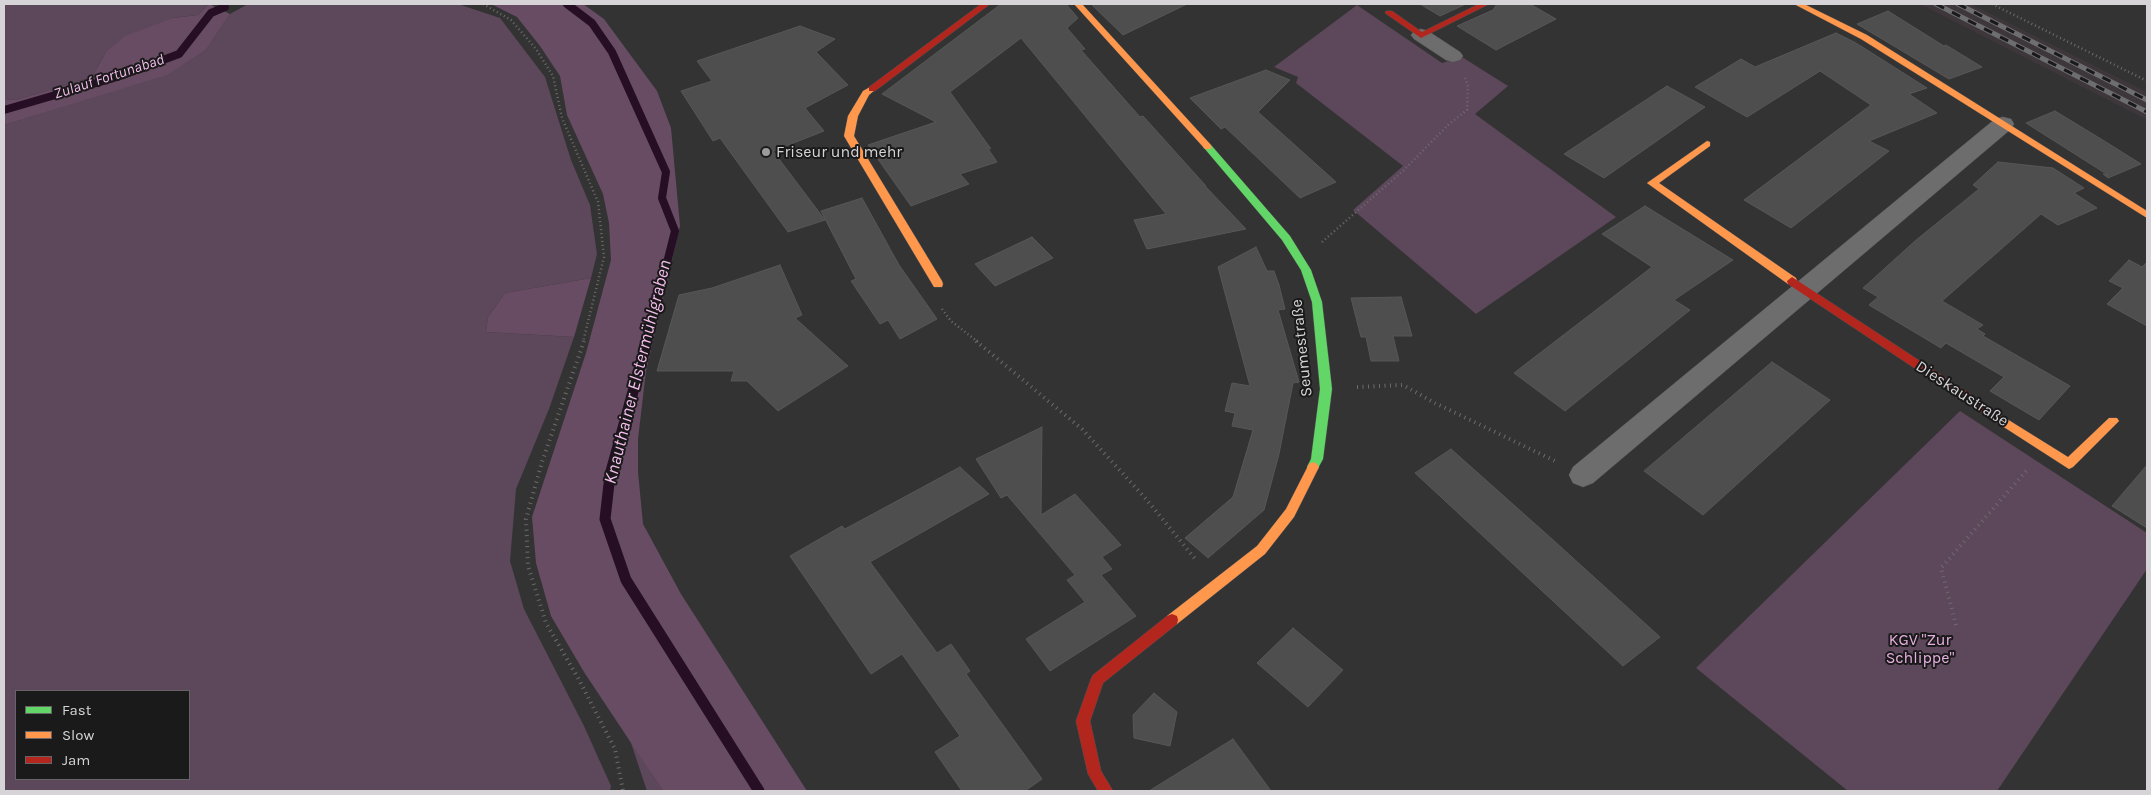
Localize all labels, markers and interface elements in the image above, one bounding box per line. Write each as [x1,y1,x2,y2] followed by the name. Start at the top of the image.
[51,51,167,103] water label: Zulauf Fortunabad
[776,142,902,162] place label: Friseur und mehr
[760,146,772,158] marker: Friseur und mehr
[600,258,676,486] water label: Knauthainer Elstermühlgraben
[1287,298,1317,398] street label: Seumestraße
[1912,357,2012,431] street label: Dieskaustraße
[1886,630,1954,668] park label: KGV "Zur Schlippe"
[15,690,190,780] legend
[62,701,91,719] text: Fast
[62,726,94,744] text: Slow
[62,751,90,769] text: Jam

